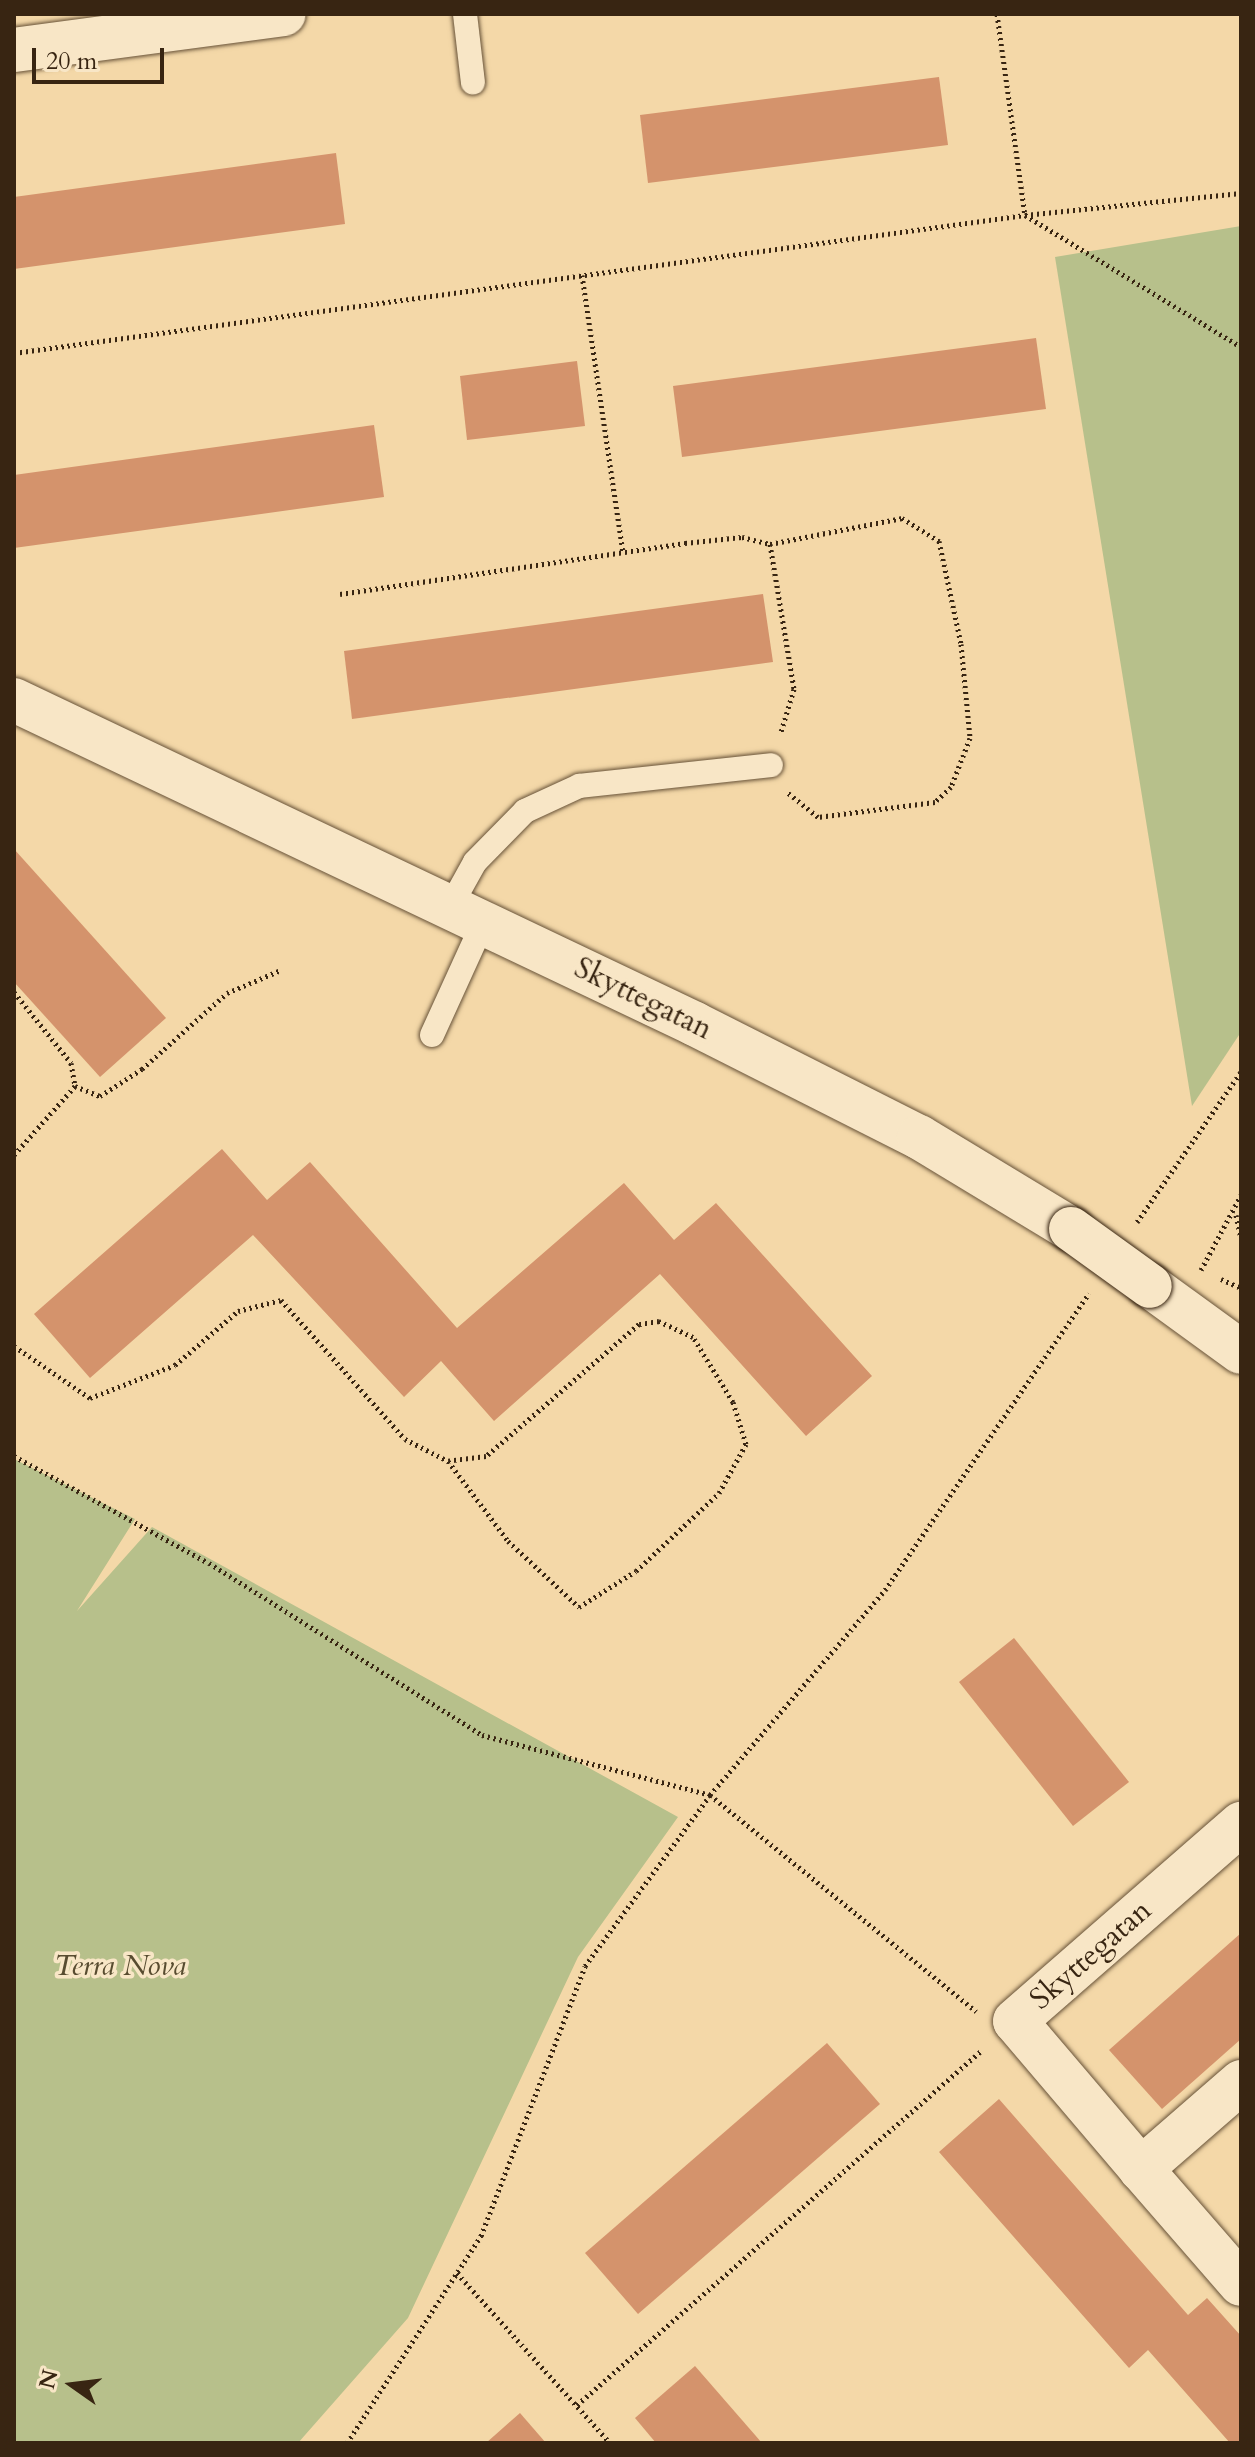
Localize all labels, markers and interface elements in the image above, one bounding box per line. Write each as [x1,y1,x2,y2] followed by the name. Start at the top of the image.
[36,32,168,82] scale bar
[46,45,97,78] text: 20 m
[568,950,718,1048] street label: Skyttegatan
[1023,1893,1159,2017] street label: Skyttegatan
[54,1948,186,1984] park label: Terra Nova
[32,2345,112,2425] north arrow
[32,2366,66,2392] text: N

